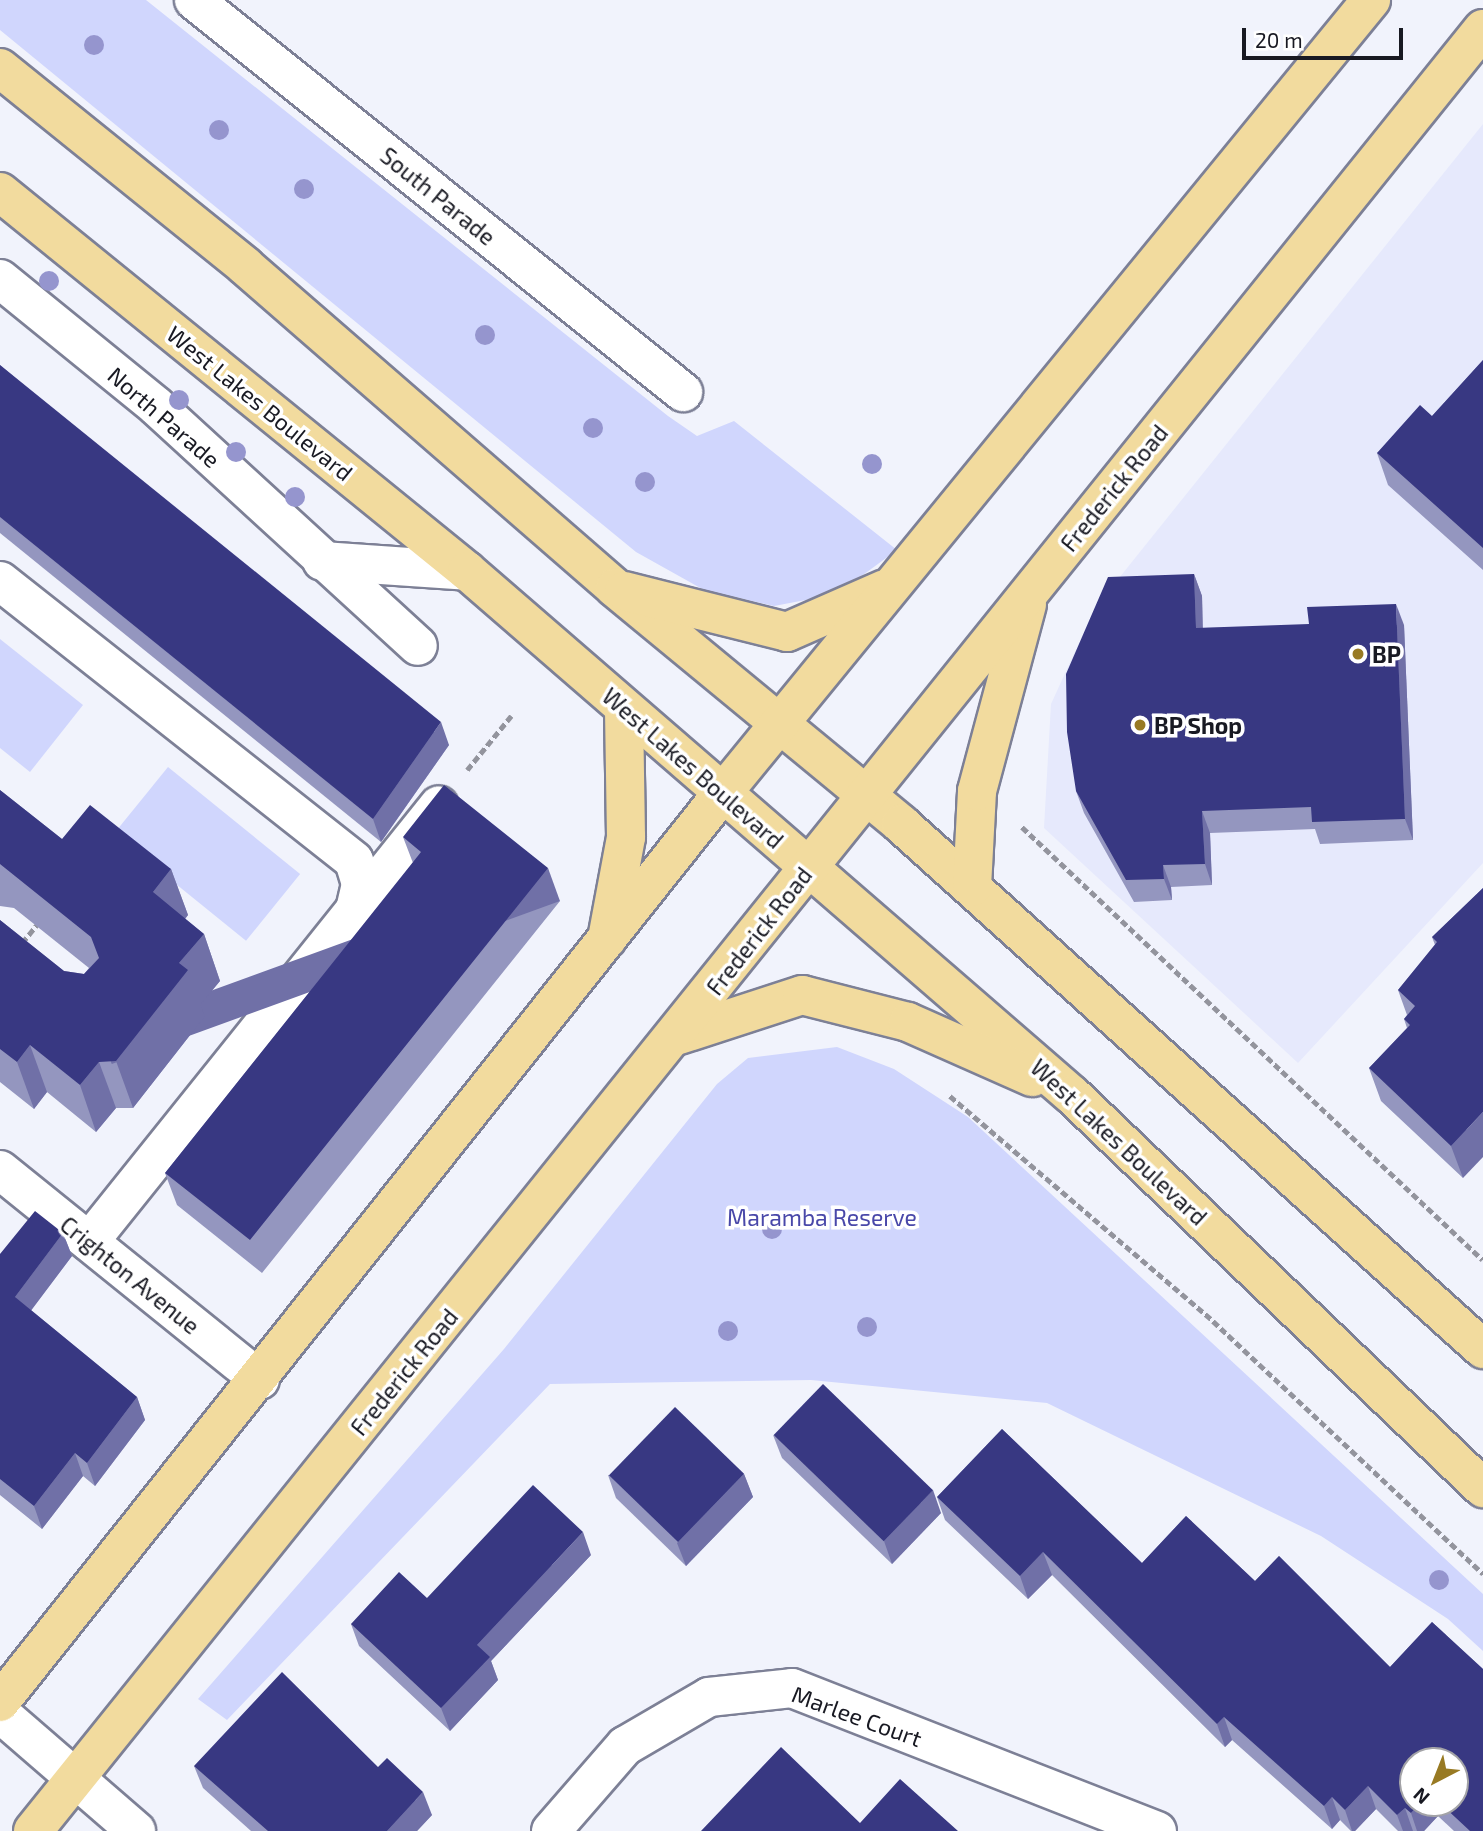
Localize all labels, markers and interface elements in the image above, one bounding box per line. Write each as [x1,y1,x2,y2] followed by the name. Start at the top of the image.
[1245,14,1406,58] scale bar
[1255,27,1303,52] text: 20 m
[375,141,501,251] street label: South Parade
[162,320,358,486] street label: West Lakes Boulevard
[102,361,226,473] street label: North Parade
[1055,419,1173,557] street label: Frederick Road
[1372,640,1401,668] place label: BP
[1350,646,1366,662] marker: BP
[597,682,789,854] street label: West Lakes Boulevard
[1154,711,1243,739] place label: BP Shop
[1132,717,1148,733] marker: BP Shop
[700,862,818,1000] street label: Frederick Road
[1025,1053,1213,1231] street label: West Lakes Boulevard
[727,1203,917,1231] park label: Maramba Reserve
[55,1210,205,1340] street label: Crighton Avenue
[345,1303,463,1441] street label: Frederick Road
[788,1680,926,1752] street label: Marlee Court
[1399,1747,1469,1817] north arrow
[1408,1783,1434,1810] text: N

